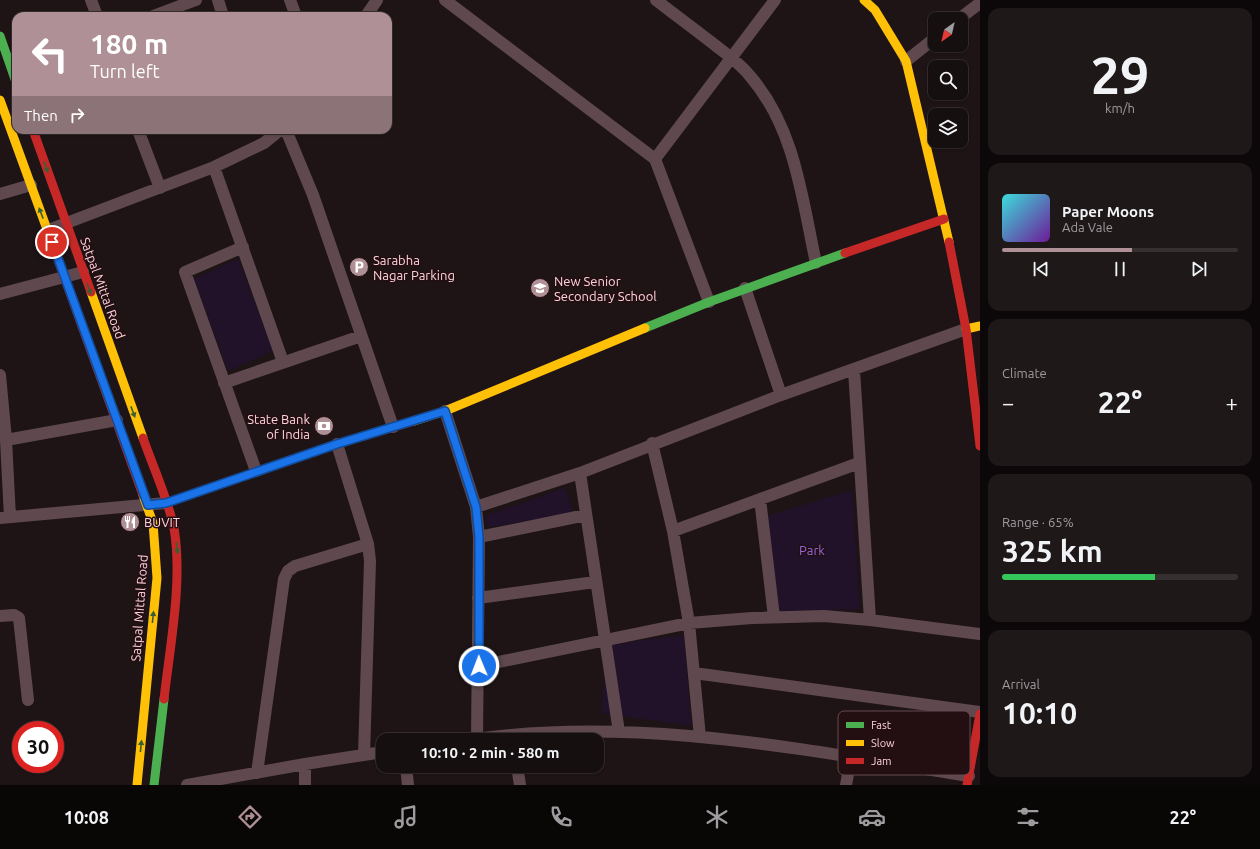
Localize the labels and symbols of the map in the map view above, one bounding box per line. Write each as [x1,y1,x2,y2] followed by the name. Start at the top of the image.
[928,12,968,52] north arrow
[43,161,49,173] one-way arrow
[38,206,44,218] one-way arrow
[35,225,69,259] pin
[78,235,128,341] street label: Satpal Mittal Road
[373,253,455,282] place label: Sarabha Nagar Parking
[348,256,370,278] parking icon: Sarabha Nagar Parking
[554,274,657,303] place label: New Senior Secondary School
[529,277,551,299] school or university icon: New Senior Secondary School
[87,284,93,296] one-way arrow
[131,406,137,418] one-way arrow
[247,412,310,441] place label: State Bank of India
[313,415,335,437] bank icon: State Bank of India
[119,511,141,533] restaurant icon: BUVIT
[144,515,180,529] place label: BUVIT
[174,542,180,554] one-way arrow
[799,543,825,557] park label: Park
[128,554,150,662] street label: Satpal Mittal Road
[150,611,156,623] one-way arrow
[458,645,500,687] position arrow
[838,711,970,775] legend
[871,719,892,731] text: Fast
[12,721,64,773] speed limit sign: 30
[871,737,895,749] text: Slow
[137,740,144,752] one-way arrow
[871,755,892,767] text: Jam

